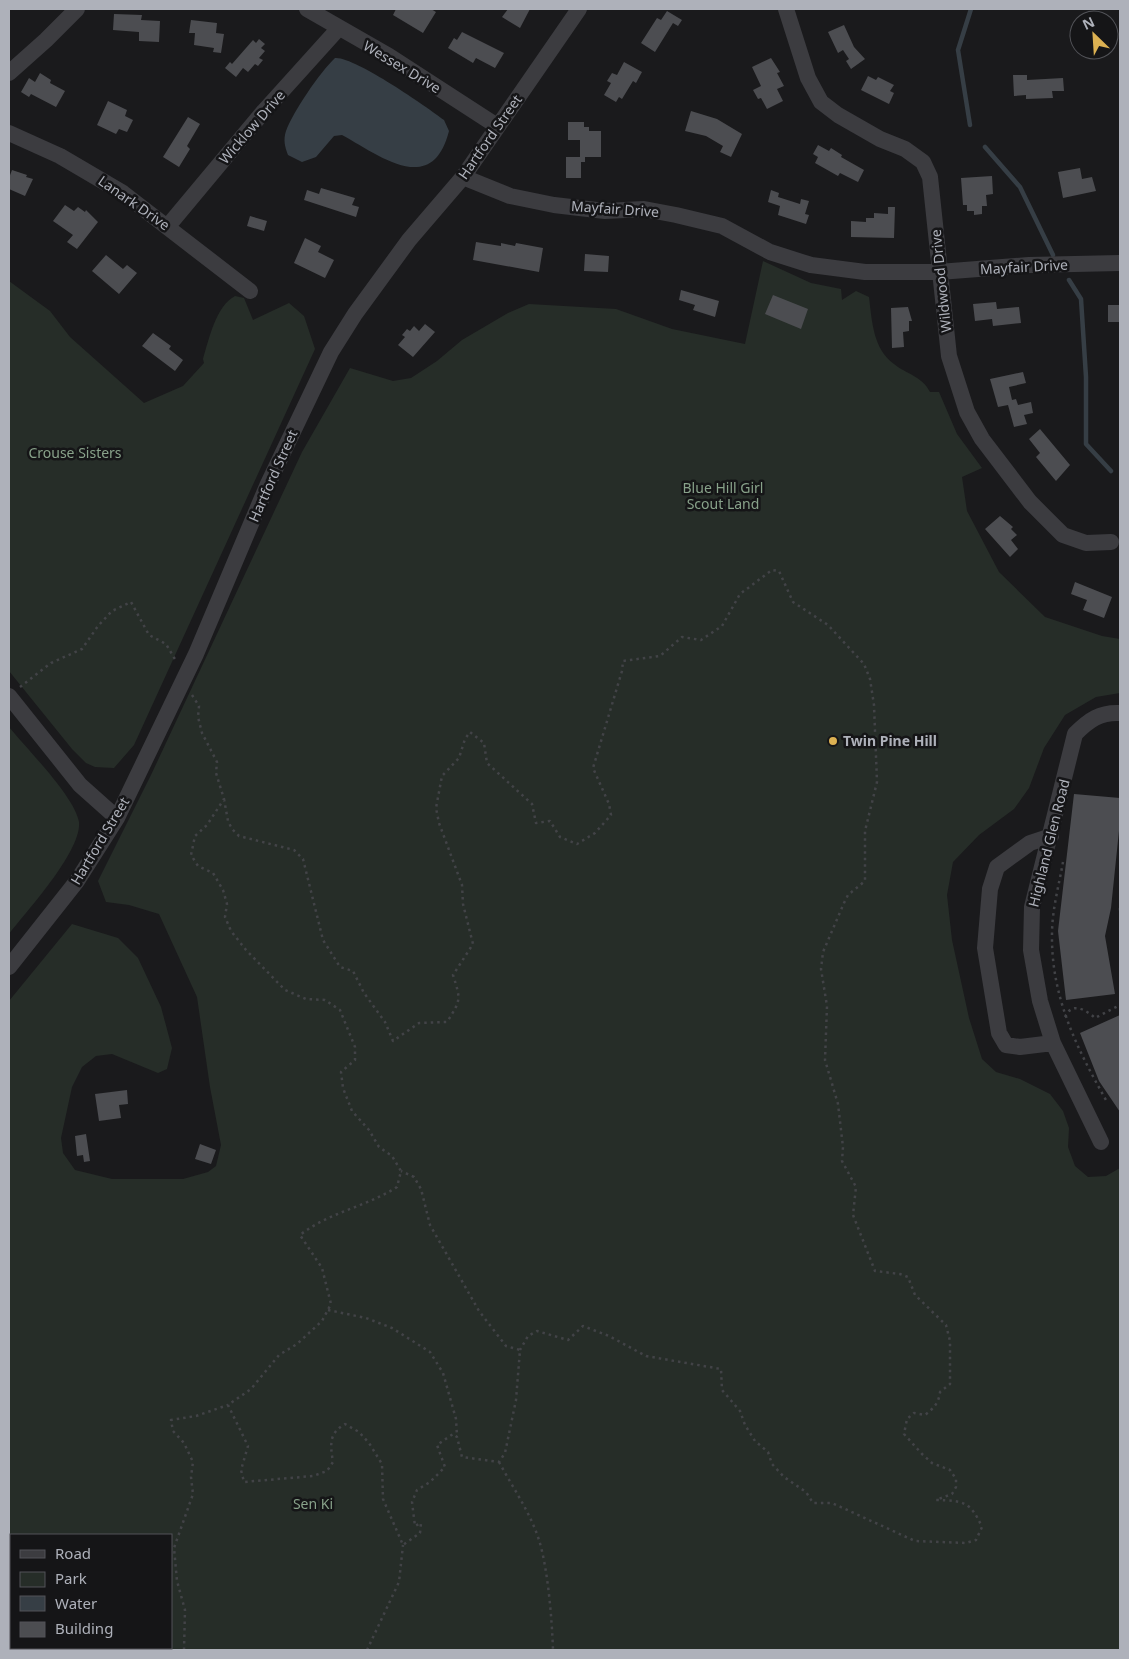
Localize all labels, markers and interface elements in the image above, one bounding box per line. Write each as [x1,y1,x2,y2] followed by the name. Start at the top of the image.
[1069,10,1119,60] north arrow
[1079,12,1097,34] text: N
[360,36,445,97] street label: Wessex Drive
[214,86,289,168] street label: Wicklow Drive
[453,91,526,183] street label: Hartford Street
[95,171,174,234] street label: Lanark Drive
[570,196,660,221] street label: Mayfair Drive
[926,228,955,334] street label: Wildwood Drive
[980,255,1069,278] street label: Mayfair Drive
[244,427,301,525] street label: Hartford Street
[28,443,122,462] park label: Crouse Sisters
[683,478,763,513] park label: Blue Hill Girl Scout Land
[843,731,937,750] place label: Twin Pine Hill
[827,735,839,747] marker: Twin Pine Hill
[1023,777,1074,909] street label: Highland Glen Road
[66,793,133,888] street label: Hartford Street
[293,1494,333,1513] park label: Sen Ki
[10,1534,172,1649] legend
[55,1543,91,1563] text: Road
[55,1568,87,1588] text: Park
[55,1593,97,1613] text: Water
[55,1618,113,1638] text: Building

